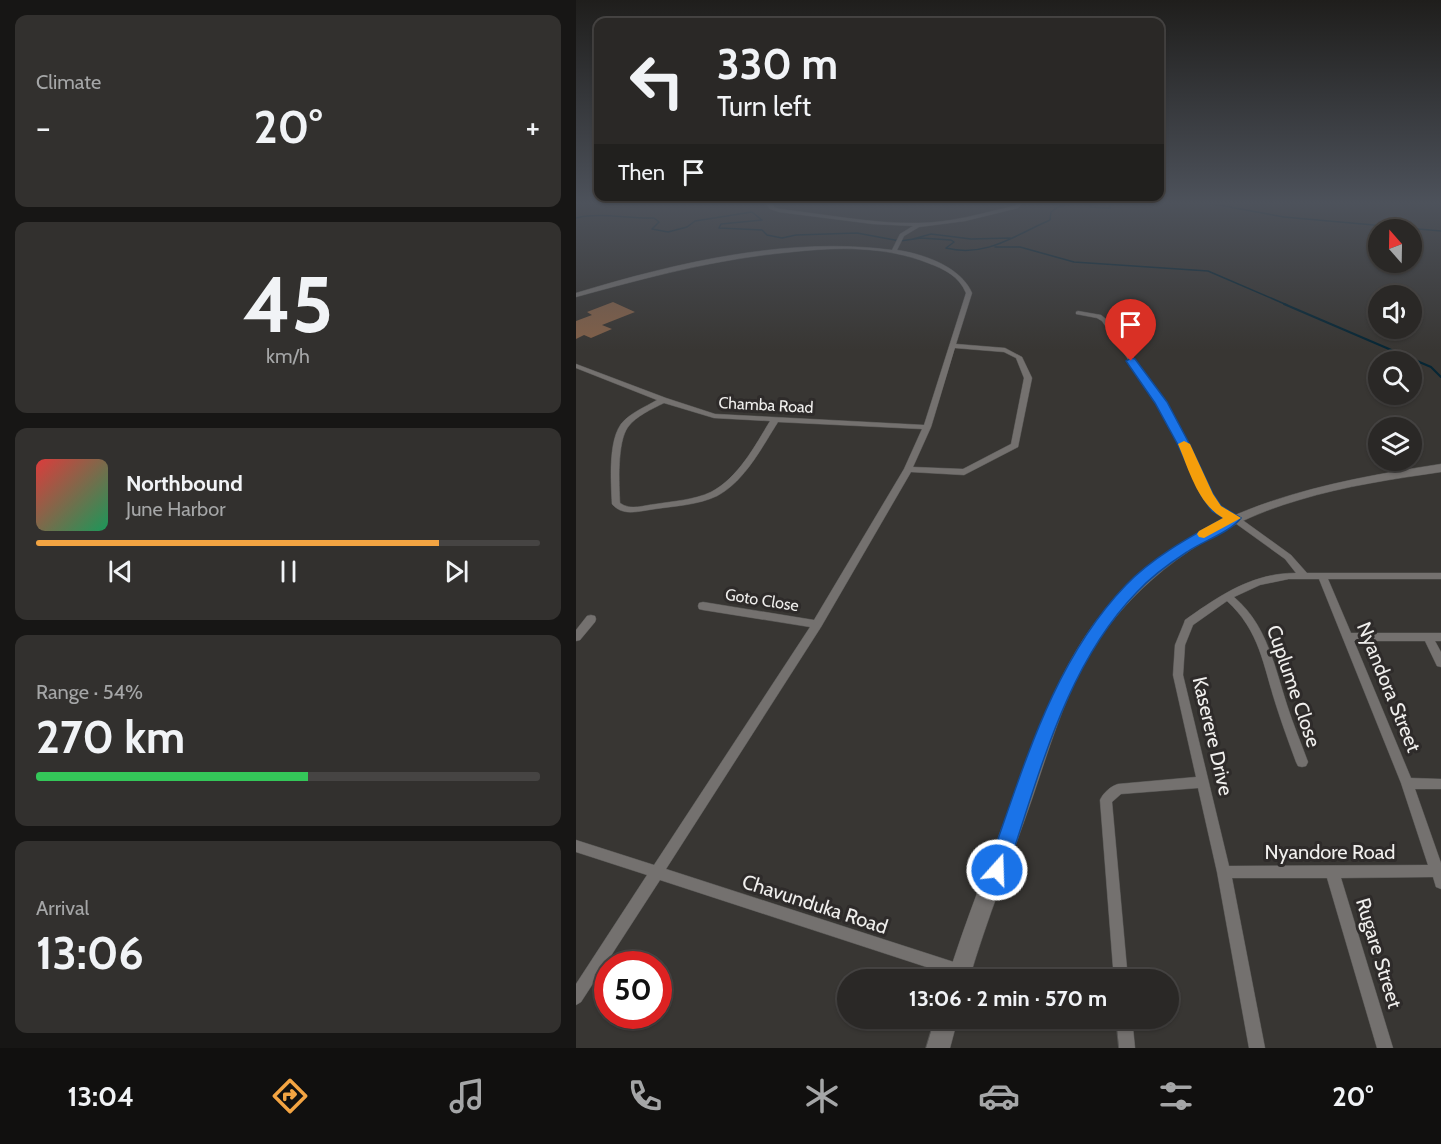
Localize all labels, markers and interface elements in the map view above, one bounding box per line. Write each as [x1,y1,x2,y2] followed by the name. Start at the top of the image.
[717,38,838,90] text: 330 m
[618,42,696,120] icon: left
[36,70,101,94] text: Climate
[717,90,811,123] text: Turn left
[254,100,322,154] text: 20°
[36,107,51,147] text: −
[525,107,540,147] text: +
[677,156,710,189] icon: arrive
[618,159,665,186] text: Then
[1368,219,1422,273] north arrow
[1368,219,1422,471] map controls
[243,257,333,352] text: 45
[1368,285,1422,339] button: sound
[1105,299,1156,361] pin
[1114,308,1147,341] icon: arrive
[266,344,310,368] text: km/h
[1368,351,1422,405] button: search
[718,393,814,417] street label: Chamba Road
[1368,417,1422,471] button: layers
[126,470,243,497] text: Northbound
[126,497,226,521] text: June Harbor
[104,555,137,588] icon: previous
[272,555,305,588] icon: pause
[440,555,473,588] icon: next
[724,585,800,615] street label: Goto Close
[1352,618,1426,756] street label: Nyandora Street
[1262,622,1326,750] street label: Cuplume Close
[1188,674,1238,798] street label: Kaserere Drive
[36,680,143,704] text: Range · 54%
[36,710,185,764] text: 270 km
[965,838,1029,902] position arrow
[1265,840,1395,864] street label: Nyandore Road
[739,869,891,939] street label: Chavunduka Road
[1351,895,1407,1011] street label: Rugare Street
[36,896,89,920] text: Arrival
[36,926,144,980] text: 13:06
[594,951,672,1029] speed limit sign: 50
[909,985,1107,1012] text: 13:06 · 2 min · 570 m
[269,1075,311,1117] icon: directions
[446,1075,488,1117] icon: music
[624,1075,666,1117] icon: phone
[801,1075,843,1117] icon: climate
[978,1075,1020,1117] icon: car
[1155,1075,1197,1117] icon: filters
[68,1080,134,1113] text: 13:04
[1332,1080,1373,1113] text: 20°

